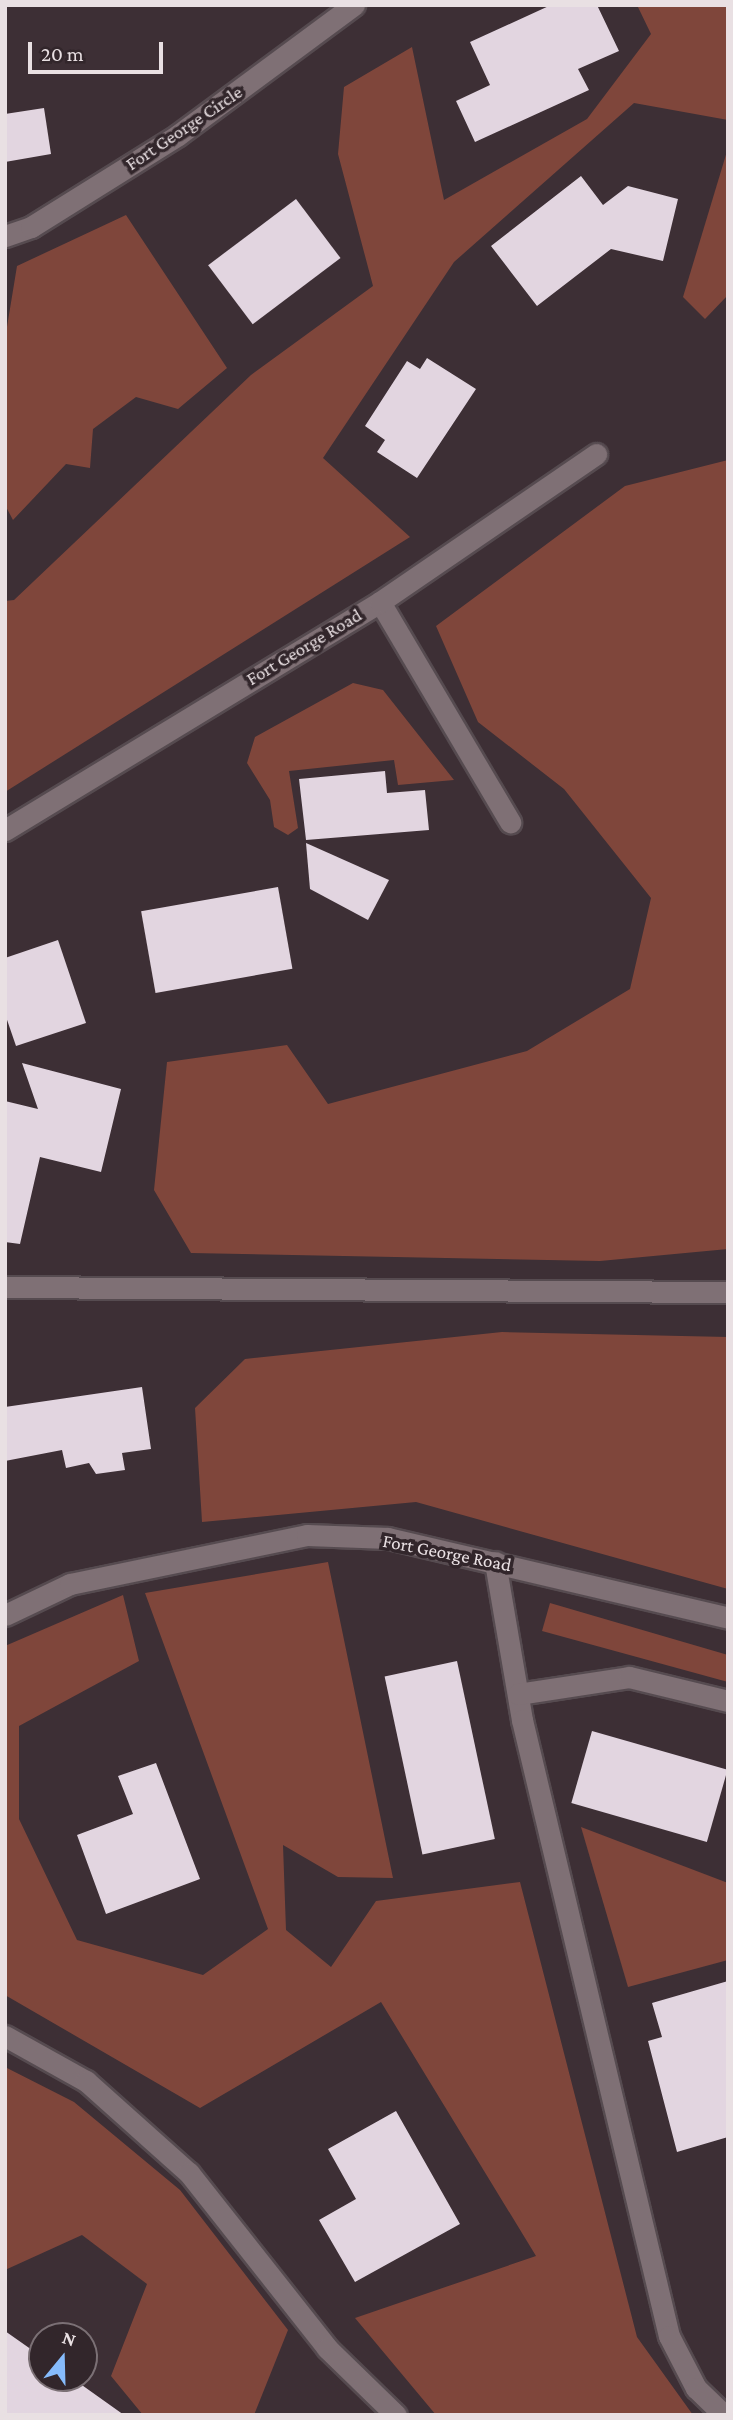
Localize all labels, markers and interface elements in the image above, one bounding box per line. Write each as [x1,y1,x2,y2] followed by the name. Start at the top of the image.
[32,28,166,72] scale bar
[41,42,84,66] text: 20 m
[121,81,247,175] street label: Fort George Circle
[242,604,366,690] street label: Fort George Road
[381,1529,513,1577] street label: Fort George Road
[28,2322,98,2392] north arrow
[60,2327,79,2351] text: N

